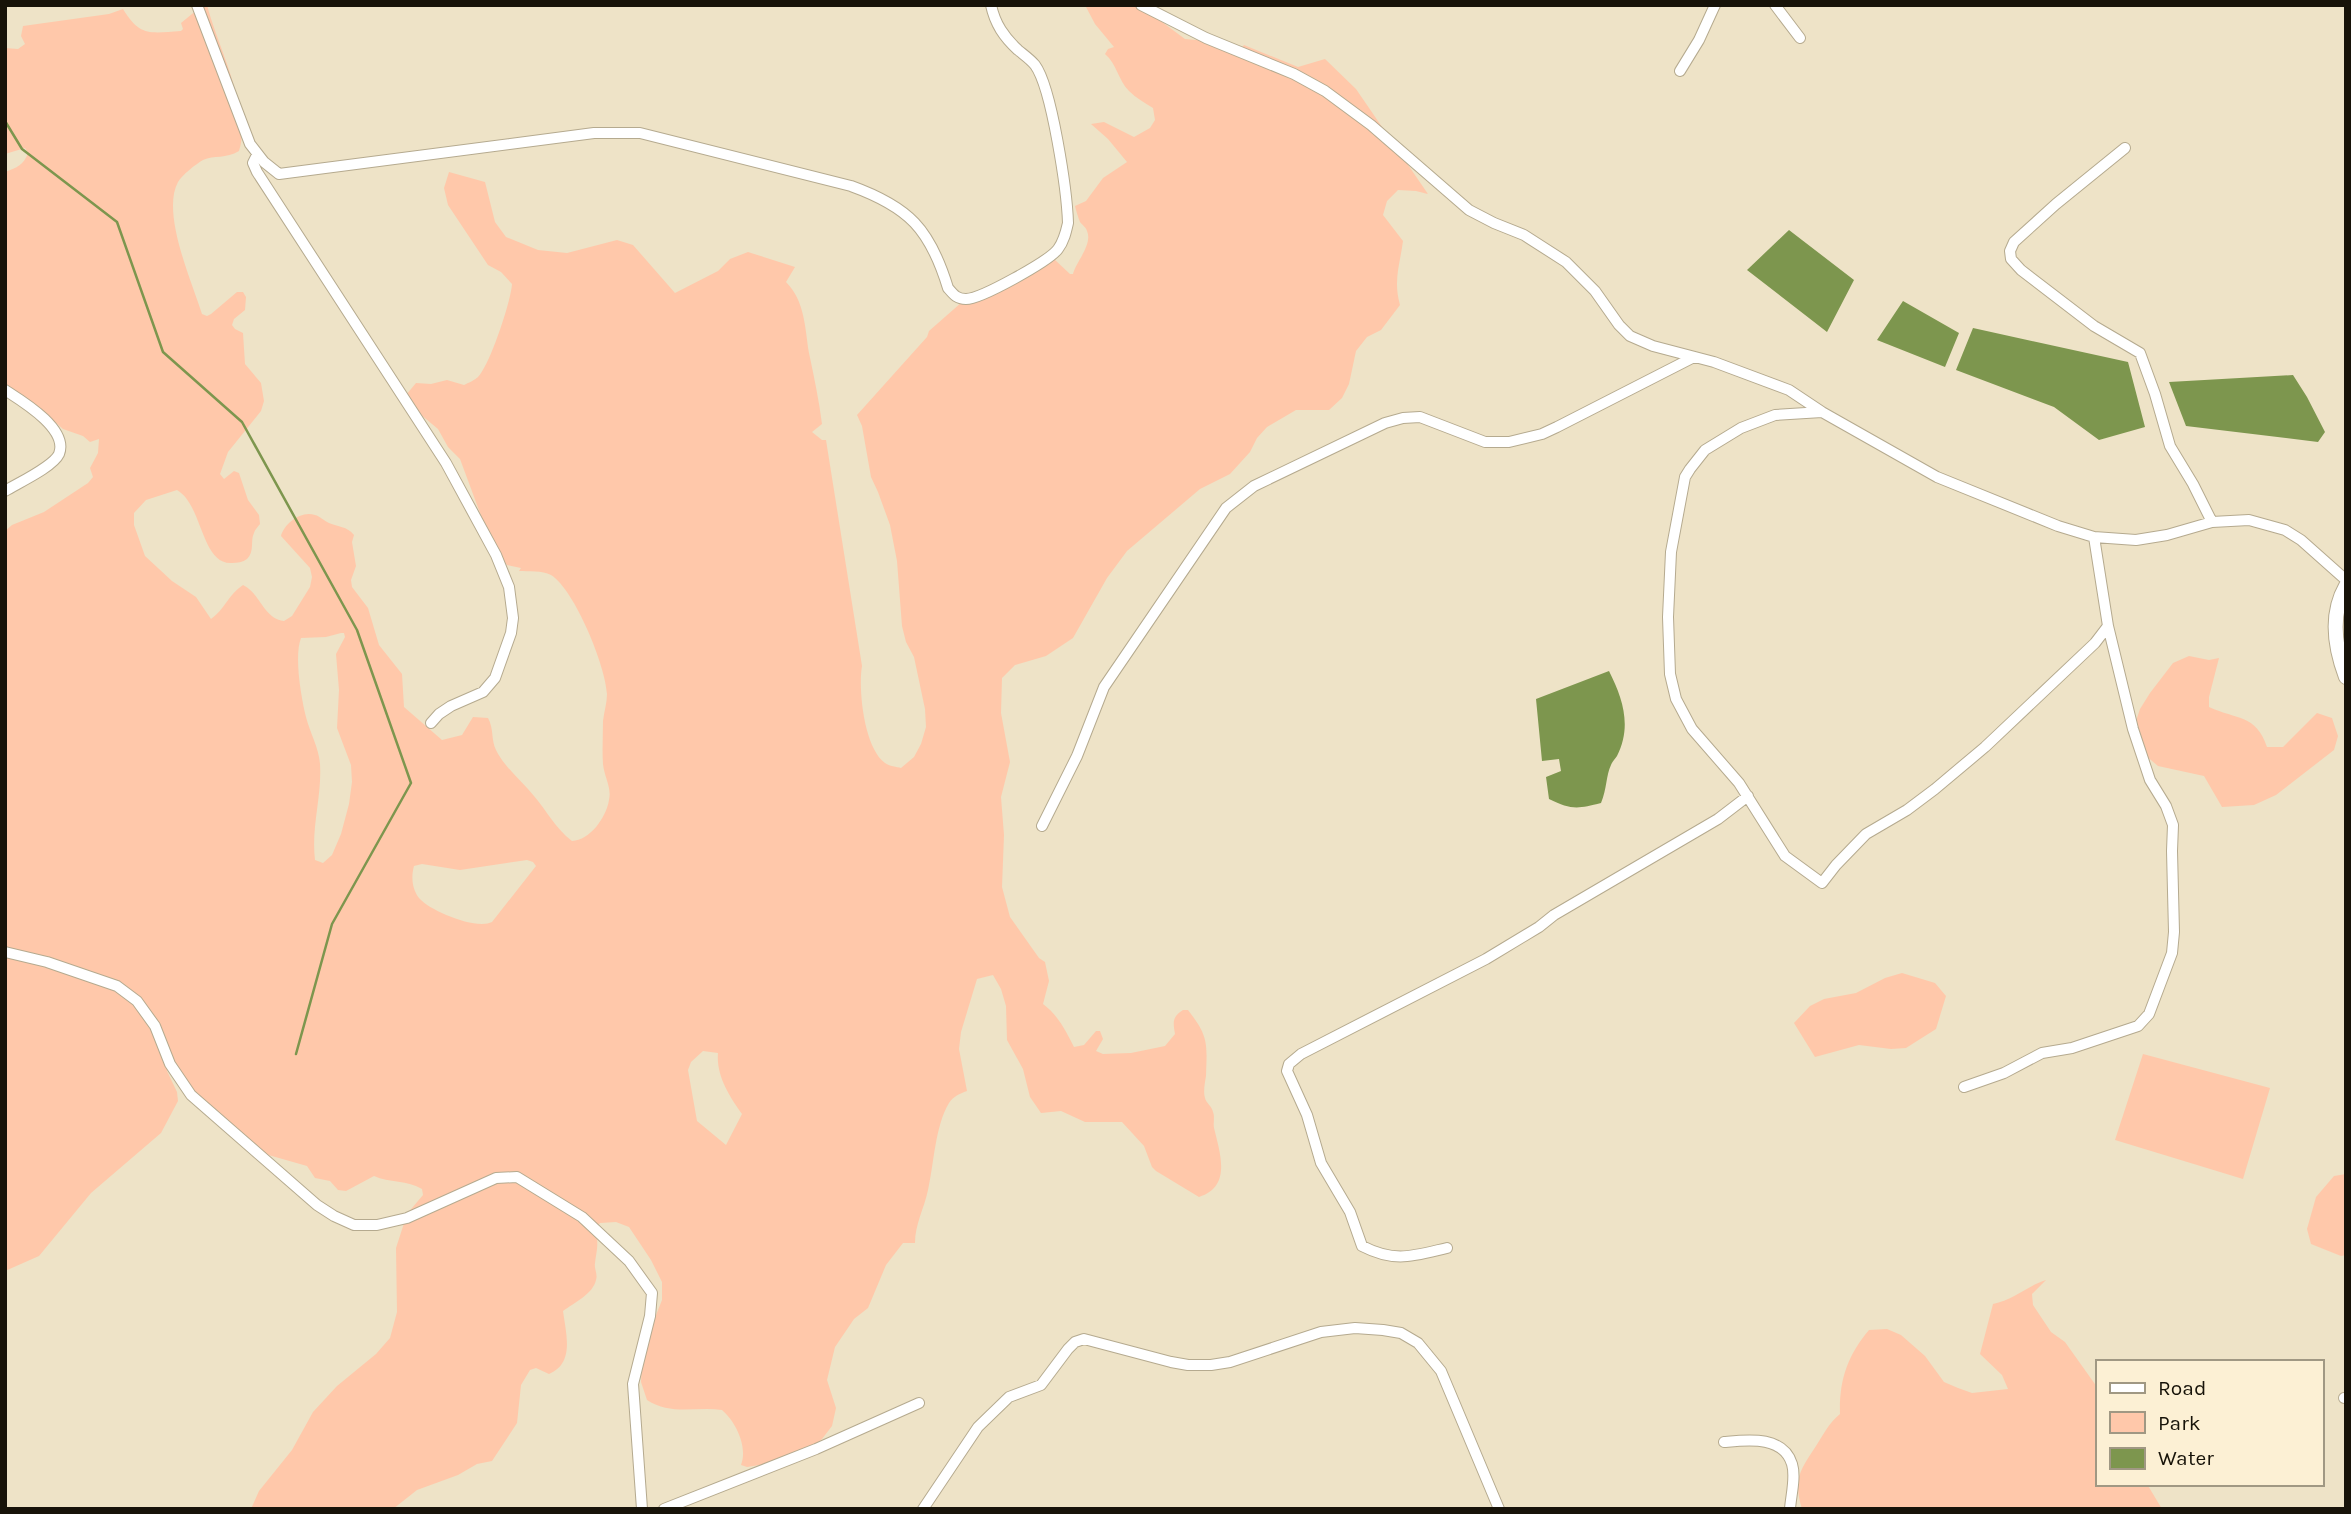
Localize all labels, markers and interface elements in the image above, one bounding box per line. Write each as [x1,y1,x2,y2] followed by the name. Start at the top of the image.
[2096,1360,2323,1486] legend
[2158,1376,2206,1400] text: Road
[2158,1411,2201,1435] text: Park
[2158,1446,2214,1470] text: Water

